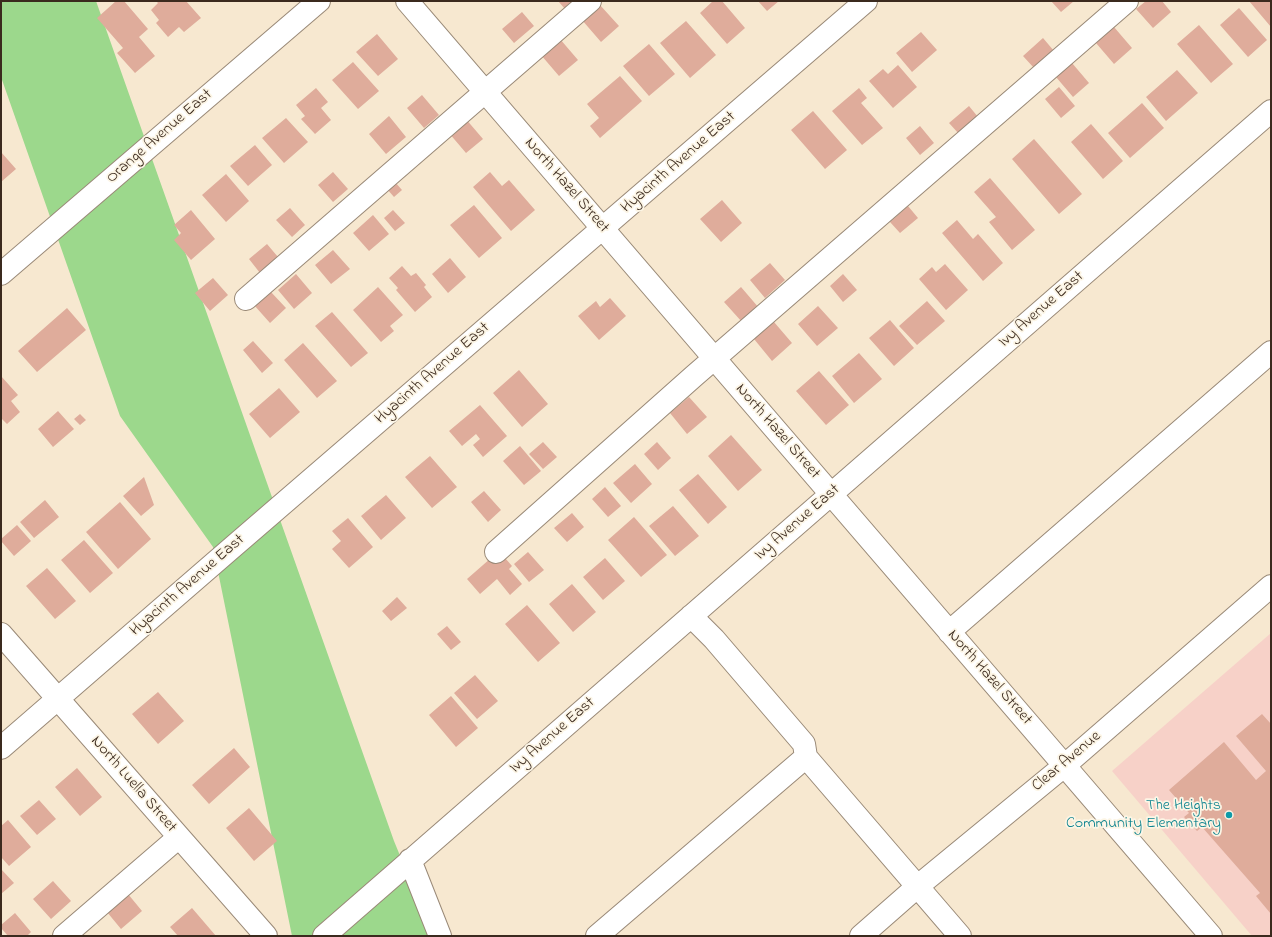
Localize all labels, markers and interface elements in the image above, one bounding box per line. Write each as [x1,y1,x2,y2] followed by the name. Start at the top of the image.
[103,86,217,188] street label: Orange Avenue East
[618,108,740,218] street label: Hyacinth Avenue East
[519,134,613,238] street label: North Hazel Street
[996,268,1088,352] street label: Ivy Avenue East
[372,319,494,429] street label: Hyacinth Avenue East
[730,380,824,484] street label: North Hazel Street
[752,481,844,565] street label: Ivy Avenue East
[127,531,249,641] street label: Hyacinth Avenue East
[942,626,1036,730] street label: North Hazel Street
[507,694,599,778] street label: Ivy Avenue East
[1029,728,1105,796] street label: Clear Avenue
[86,733,180,837] street label: North Luella Street
[1066,796,1221,834] place label: The Heights Community Elementary
[1224,810,1234,820] marker: The Heights Community Elementary

